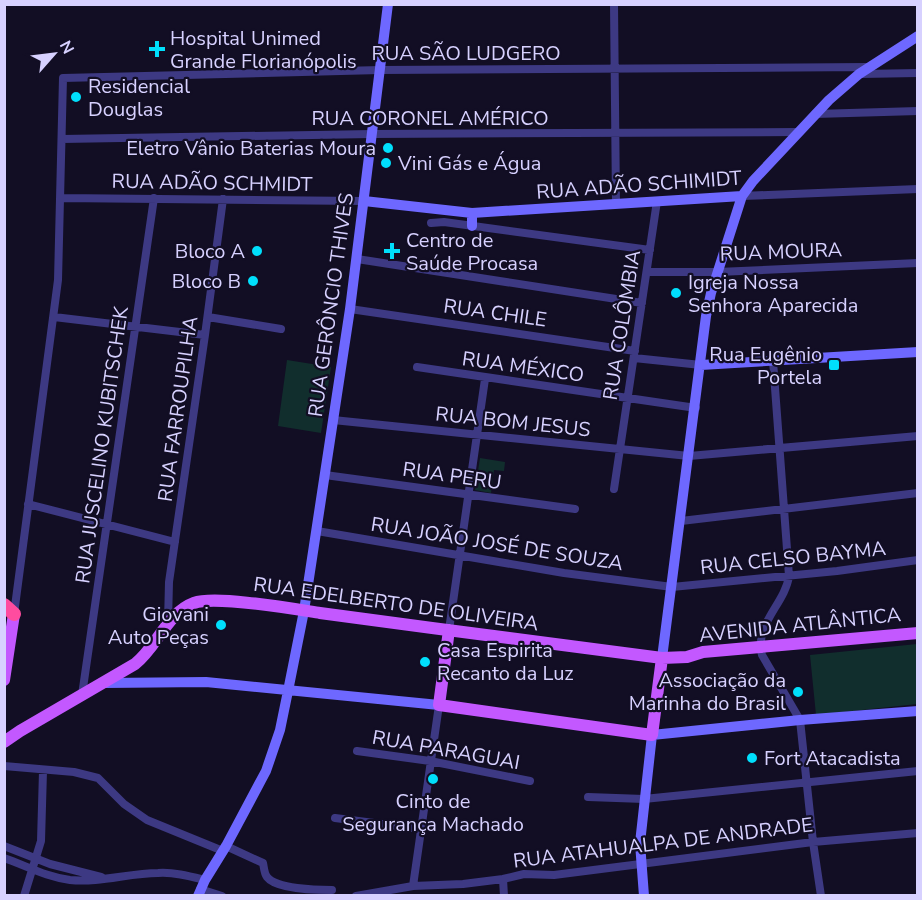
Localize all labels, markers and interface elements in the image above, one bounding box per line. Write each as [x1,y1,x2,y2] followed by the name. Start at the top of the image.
[24,24,84,84] north arrow
[170,25,357,75] place label: Hospital Unimed Grande Florianópolis
[54,37,79,58] text: N
[148,40,166,58] marker: Hospital Unimed Grande Florianópolis
[371,40,561,67] street label: RUA SÃO LUDGERO
[88,73,190,123] place label: Residencial Douglas
[69,90,83,104] marker: Residencial Douglas
[311,105,549,132] street label: RUA CORONEL AMÉRICO
[126,135,376,162] place label: Eletro Vânio Baterias Moura
[381,141,395,155] marker: Eletro Vânio Baterias Moura
[397,150,541,177] place label: Vini Gás e Água
[379,156,393,170] marker: Vini Gás e Água
[535,164,743,206] street label: RUA ADÃO SCHIMIDT
[111,168,313,198] street label: RUA ADÃO SCHMIDT
[302,191,360,419] street label: RUA GERÔNCIO THIVES
[406,227,538,277] place label: Centro de Saúde Procasa
[719,236,843,268] street label: RUA MOURA
[175,238,245,265] place label: Bloco A
[383,242,401,260] marker: Centro de Saúde Procasa
[250,244,264,258] marker: Bloco A
[597,248,647,402] street label: RUA COLÔMBIA
[172,268,241,295] place label: Bloco B
[688,269,858,319] place label: Igreja Nossa Senhora Aparecida
[246,274,260,288] marker: Bloco B
[669,286,683,300] marker: Igreja Nossa Senhora Aparecida
[442,292,548,334] street label: RUA CHILE
[69,304,135,585] street label: RUA JUSCELINO KUBITSCHEK
[152,314,204,503] street label: RUA FARROUPILHA
[709,341,822,391] place label: Rua Eugênio Portela
[460,345,586,389] street label: RUA MÉXICO
[827,358,841,372] marker: Rua Eugênio Portela
[434,400,592,444] street label: RUA BOM JESUS
[401,456,503,496] street label: RUA PERU
[369,511,625,577] street label: RUA JOÃO JOSÉ DE SOUZA
[699,535,888,581] street label: RUA CELSO BAYMA
[252,571,541,637] street label: RUA EDELBERTO DE OLIVEIRA
[108,601,209,651] place label: Giovani Auto Peças
[698,601,903,649] street label: AVENIDA ATLÂNTICA
[214,618,228,632] marker: Giovani Auto Peças
[437,637,574,687] place label: Casa Espirita Recanto da Luz
[418,655,432,669] marker: Casa Espirita Recanto da Luz
[629,667,786,717] place label: Associação da Marinha do Brasil
[791,685,805,699] marker: Associação da Marinha do Brasil
[370,724,522,776] street label: RUA PARAGUAI
[764,745,901,772] place label: Fort Atacadista
[745,751,759,765] marker: Fort Atacadista
[426,772,440,786] marker: Cinto de Segurança Machado
[342,788,524,838] place label: Cinto de Segurança Machado
[512,811,814,875] street label: RUA ATAHUALPA DE ANDRADE

